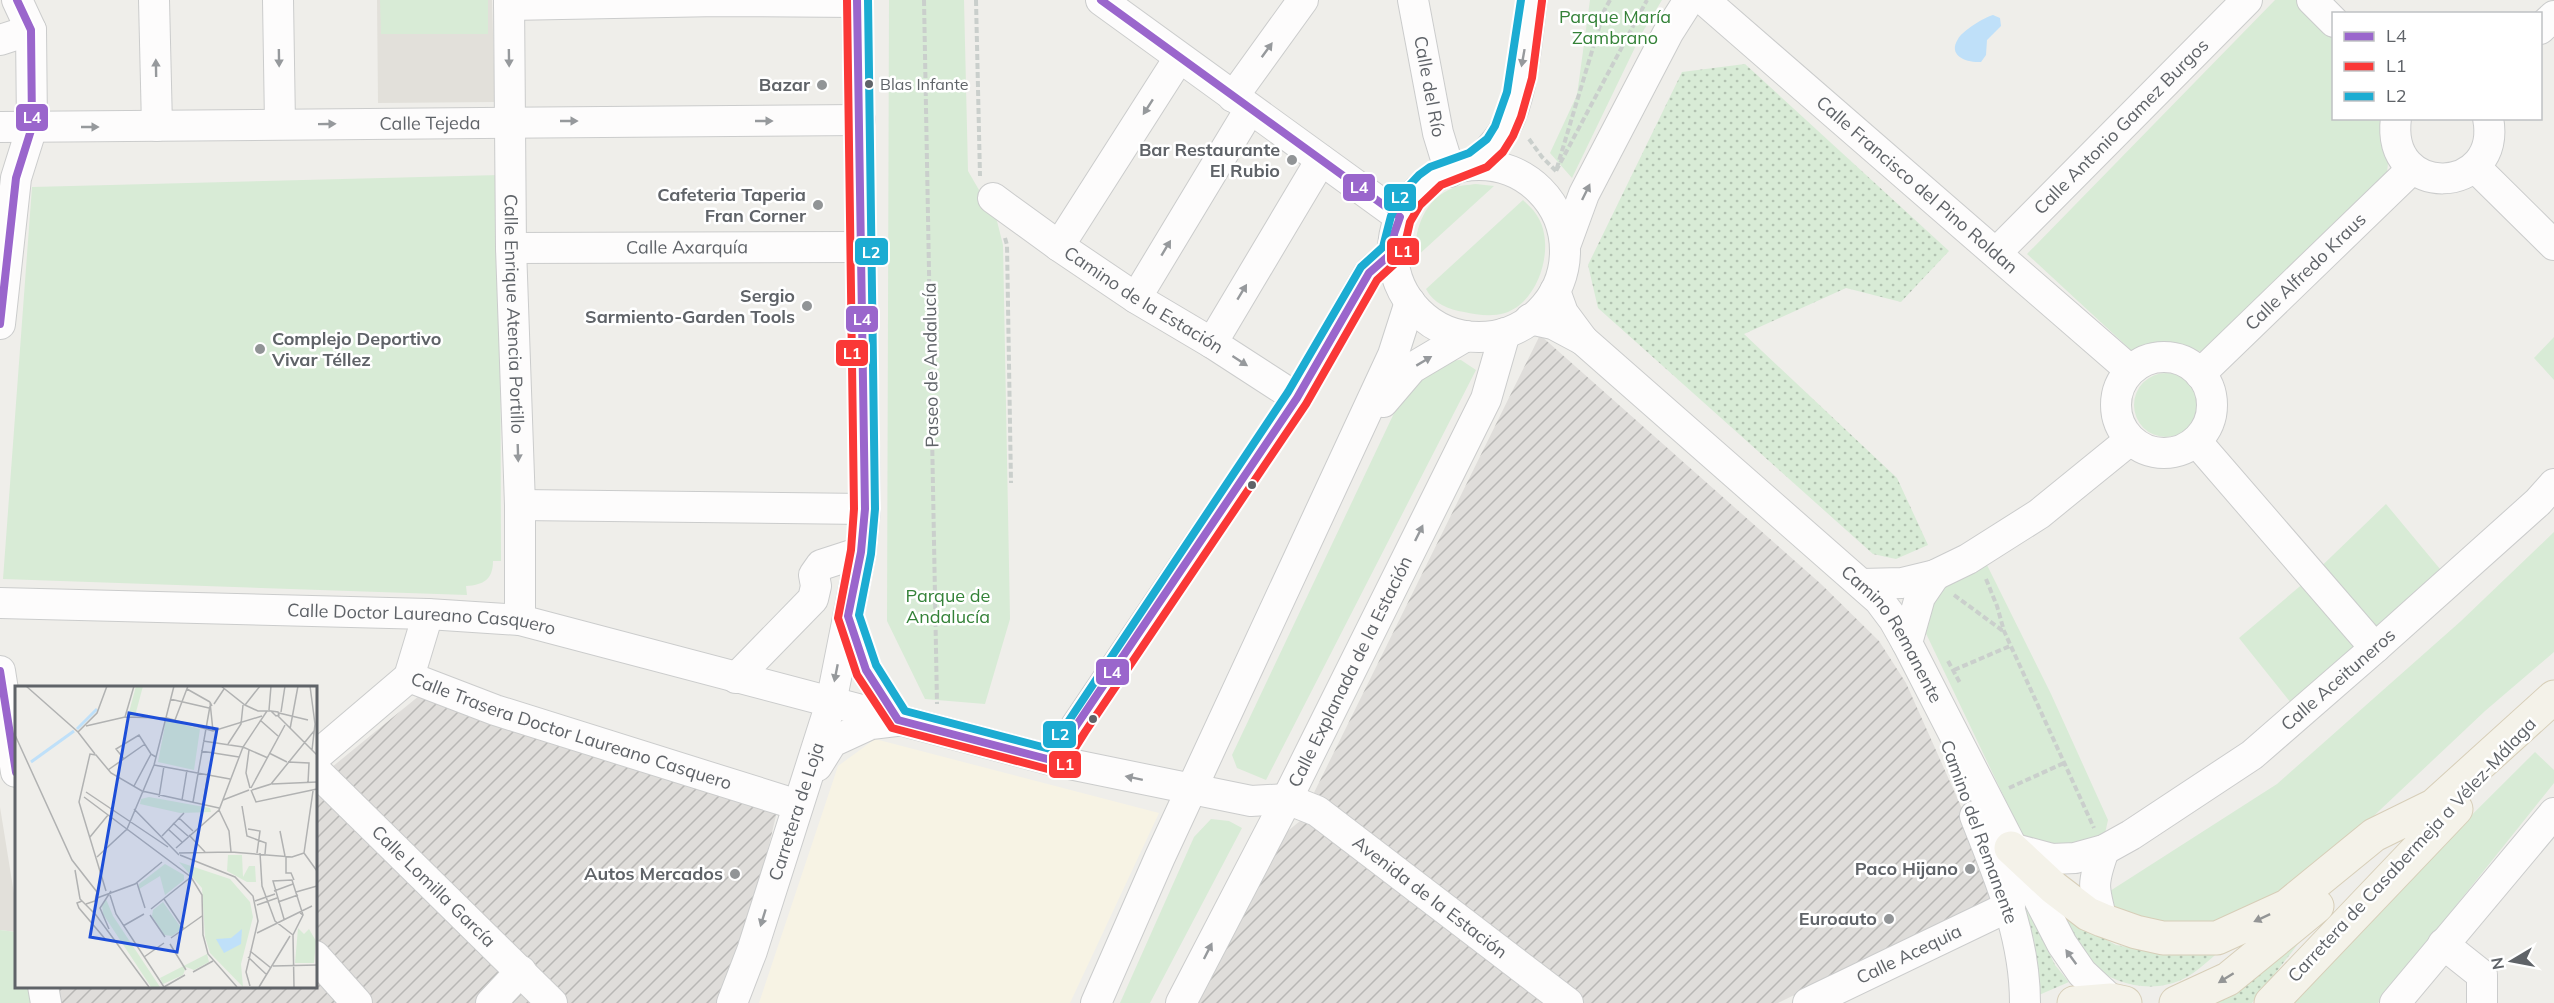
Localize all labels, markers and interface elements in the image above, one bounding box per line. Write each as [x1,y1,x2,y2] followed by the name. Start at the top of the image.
[1559,5,1671,49] park label: Parque María Zambrano
[2332,12,2542,120] legend
[2386,24,2407,47] text: L4
[2029,33,2213,219] street label: Calle Antonio Gamez Burgos
[1409,34,1451,139] street label: Calle del Río
[1261,42,1273,58] one-way arrow
[1518,48,1527,67] one-way arrow
[274,49,284,68] one-way arrow
[505,49,514,68] one-way arrow
[2386,54,2407,77] text: L1
[151,58,161,77] one-way arrow
[759,73,811,96] place label: Bazar
[880,74,968,94] place label: Blas Infante
[815,78,829,92] marker: Bazar
[863,78,875,90] marker: Blas Infante
[2386,84,2407,107] text: L2
[1812,91,2023,278] street label: Calle Francisco del Pino Roldan
[1142,99,1153,115] one-way arrow
[15,103,49,132] line badge: L4
[23,107,42,127] text: L4
[379,111,481,135] street label: Calle Tejeda
[754,116,773,126] one-way arrow
[559,117,578,126] one-way arrow
[318,119,337,129] one-way arrow
[81,122,100,131] one-way arrow
[1139,138,1280,182] place label: Bar Restaurante El Rubio
[1285,153,1299,167] marker: Bar Restaurante El Rubio
[1342,173,1376,202] line badge: L4
[1350,177,1369,197] text: L4
[657,183,807,227] place label: Cafeteria Taperia Fran Corner
[1383,183,1417,212] line badge: L2
[1581,183,1591,200] one-way arrow
[1391,187,1409,207] text: L2
[500,194,530,434] street label: Calle Enrique Atencia Portillo
[811,198,825,212] marker: Cafeteria Taperia Fran Corner
[2240,208,2371,335] street label: Calle Alfredo Kraus
[626,235,748,259] street label: Calle Axarquía
[854,237,889,266] line badge: L2
[1386,237,1420,266] line badge: L1
[1161,240,1172,256] one-way arrow
[1060,241,1228,358] street label: Camino de la Estación
[1394,241,1412,261] text: L1
[862,242,880,262] text: L2
[918,282,943,448] street label: Paseo de Andalucía
[585,284,795,328] place label: Sergio Sarmiento-Garden Tools
[1237,284,1248,300] one-way arrow
[800,299,814,313] marker: Sergio Sarmiento-Garden Tools
[845,305,879,333] line badge: L4
[853,309,872,329] text: L4
[271,327,441,371] place label: Complejo Deportivo Vivar Téllez
[835,339,869,367] line badge: L1
[253,342,267,356] marker: Complejo Deportivo Vivar Téllez
[843,343,861,363] text: L1
[1232,355,1248,366] one-way arrow
[1416,356,1433,366] one-way arrow
[514,444,523,463] one-way arrow
[1246,479,1258,491] unlabelled marker
[1414,525,1424,542] one-way arrow
[1283,552,1417,791] street label: Calle Explanada de la Estación
[1836,560,1948,706] street label: Camino Remanente
[906,584,990,628] park label: Parque de Andalucía
[287,598,558,640] street label: Calle Doctor Laureano Casquero
[2276,623,2400,736] street label: Calle Aceituneros
[1095,658,1130,686] line badge: L4
[1103,662,1122,682] text: L4
[831,664,840,683] one-way arrow
[408,667,735,795] street label: Calle Trasera Doctor Laureano Casquero
[15,686,316,988] inset map
[2283,712,2541,987] street label: Carretera de Casabermeja a Vélez-Málaga
[1087,713,1099,725] unlabelled marker
[1042,720,1077,749] line badge: L2
[1051,724,1069,744] text: L2
[1936,737,2023,927] street label: Camino del Remanente
[763,739,829,884] street label: Carretera de Loja
[1048,750,1082,779] line badge: L1
[1056,754,1074,774] text: L1
[1124,772,1143,782] one-way arrow
[367,820,500,952] street label: Calle Lomilla García
[1348,830,1512,963] street label: Avenida de la Estación
[1855,857,1958,880] place label: Paco Hijano
[584,862,723,885] place label: Autos Mercados
[1963,862,1977,876] marker: Paco Hijano
[728,867,742,881] marker: Autos Mercados
[1799,907,1877,930] place label: Euroauto
[758,909,767,927] one-way arrow
[1882,912,1896,926] marker: Euroauto
[2253,913,2270,922] one-way arrow
[1852,919,1965,989] street label: Calle Acequia
[2482,931,2542,991] north arrow
[1203,942,1213,959] one-way arrow
[2065,950,2077,966] one-way arrow
[2486,956,2508,971] text: N
[2218,972,2235,983] one-way arrow

